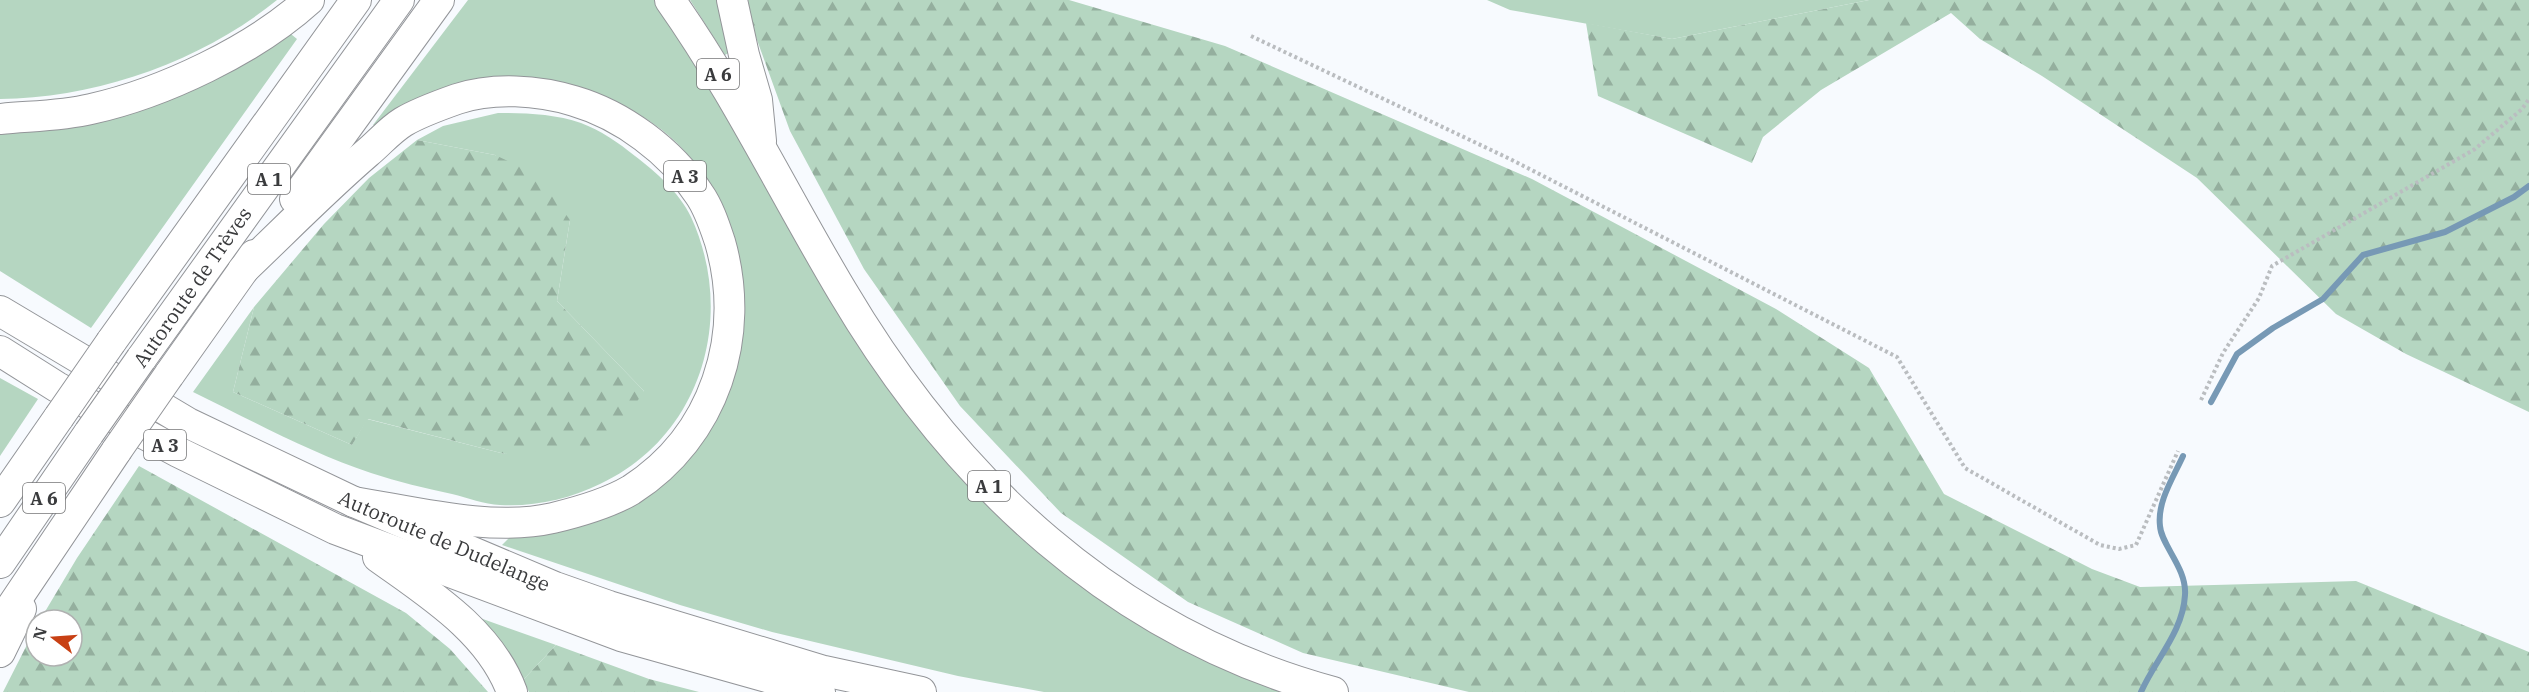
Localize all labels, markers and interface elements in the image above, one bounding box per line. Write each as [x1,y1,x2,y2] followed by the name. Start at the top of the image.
[697,59,739,89] road number: A 6
[664,161,706,191] road number: A 3
[248,164,290,194] road number: A 1
[127,202,257,372] street label: Autoroute de Trèves
[144,430,186,460] road number: A 3
[968,471,1010,501] road number: A 1
[23,483,65,513] road number: A 6
[334,483,554,597] street label: Autoroute de Dudelange
[24,608,84,668] north arrow
[28,625,51,643] text: N

